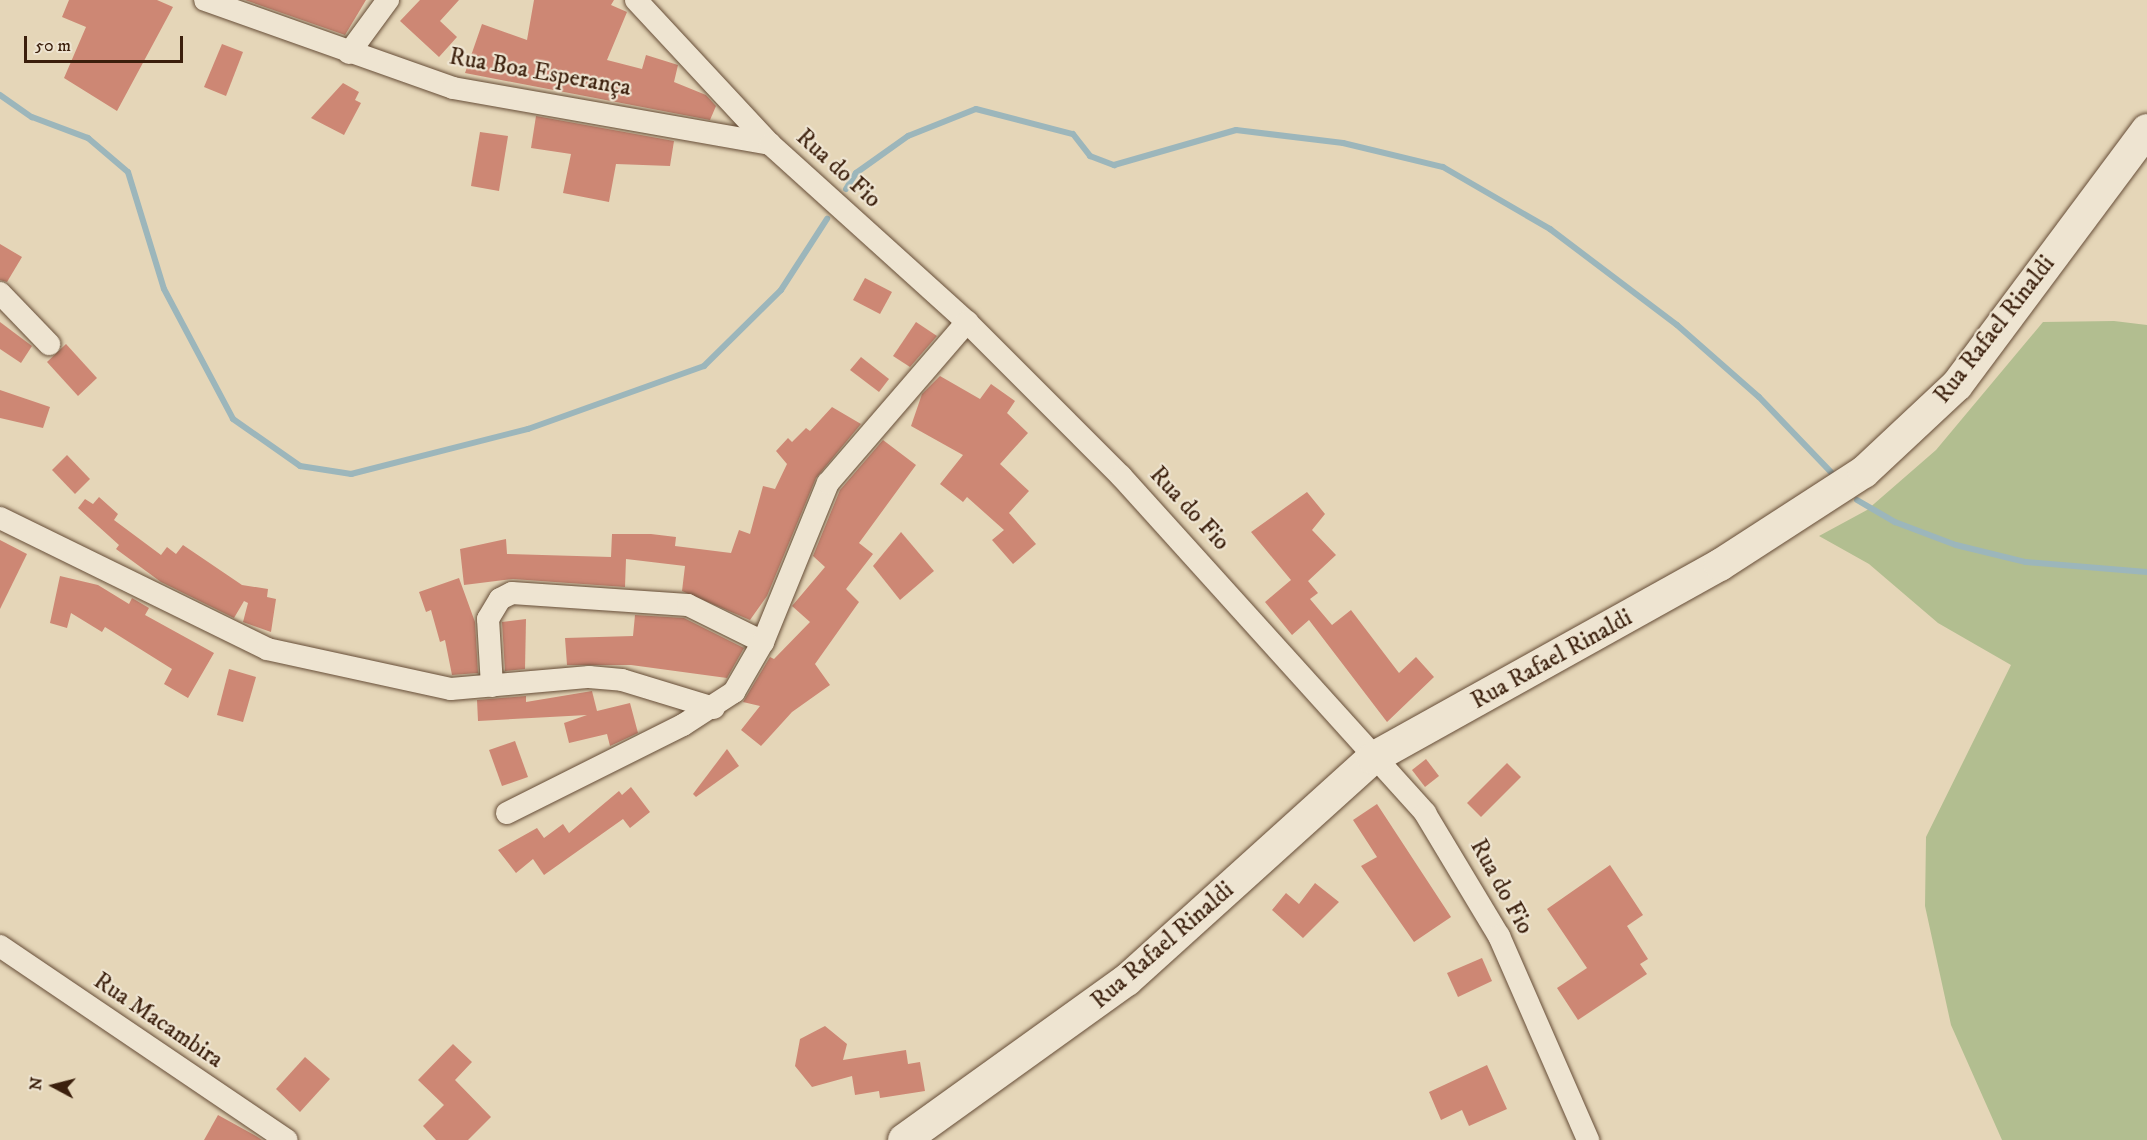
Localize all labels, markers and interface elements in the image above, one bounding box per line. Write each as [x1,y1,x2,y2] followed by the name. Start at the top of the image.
[27,24,186,62] scale bar
[35,35,71,57] text: 50 m
[447,43,633,103] street label: Rua Boa Esperança
[790,123,886,215] street label: Rua do Fio
[1928,250,2062,410] street label: Rua Rafael Rinaldi
[1143,461,1235,557] street label: Rua do Fio
[1467,604,1637,716] street label: Rua Rafael Rinaldi
[1463,834,1539,940] street label: Rua do Fio
[1086,876,1240,1016] street label: Rua Rafael Rinaldi
[88,967,228,1075] street label: Rua Macambira
[24,1056,84,1116] north arrow
[25,1076,47,1092] text: N

